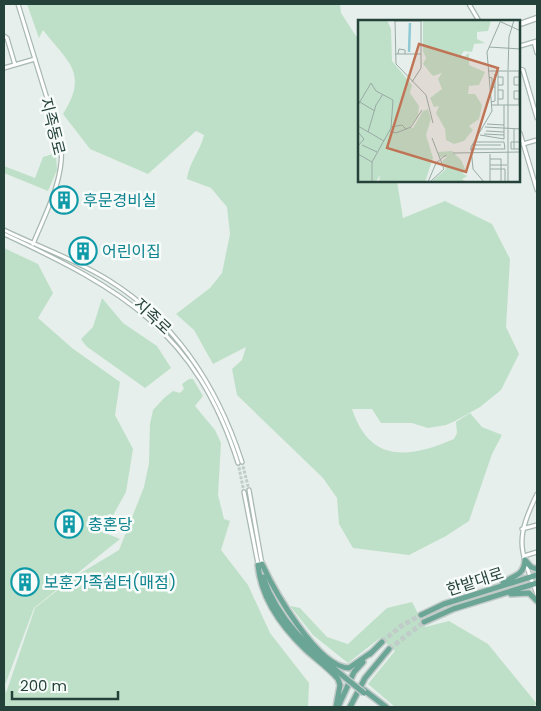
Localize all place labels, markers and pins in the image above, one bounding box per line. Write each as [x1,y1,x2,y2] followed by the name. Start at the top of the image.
[49,185,79,215] building icon: 후문경비실
[83,189,157,212] place label: 후문경비실
[68,236,98,266] building icon: 어린이집
[102,240,161,263] place label: 어린이집
[54,509,84,539] building icon: 충혼당
[88,513,132,536] place label: 충혼당
[10,567,40,597] building icon: 보훈가족쉼터(매점)
[44,571,176,594] place label: 보훈가족쉼터(매점)

